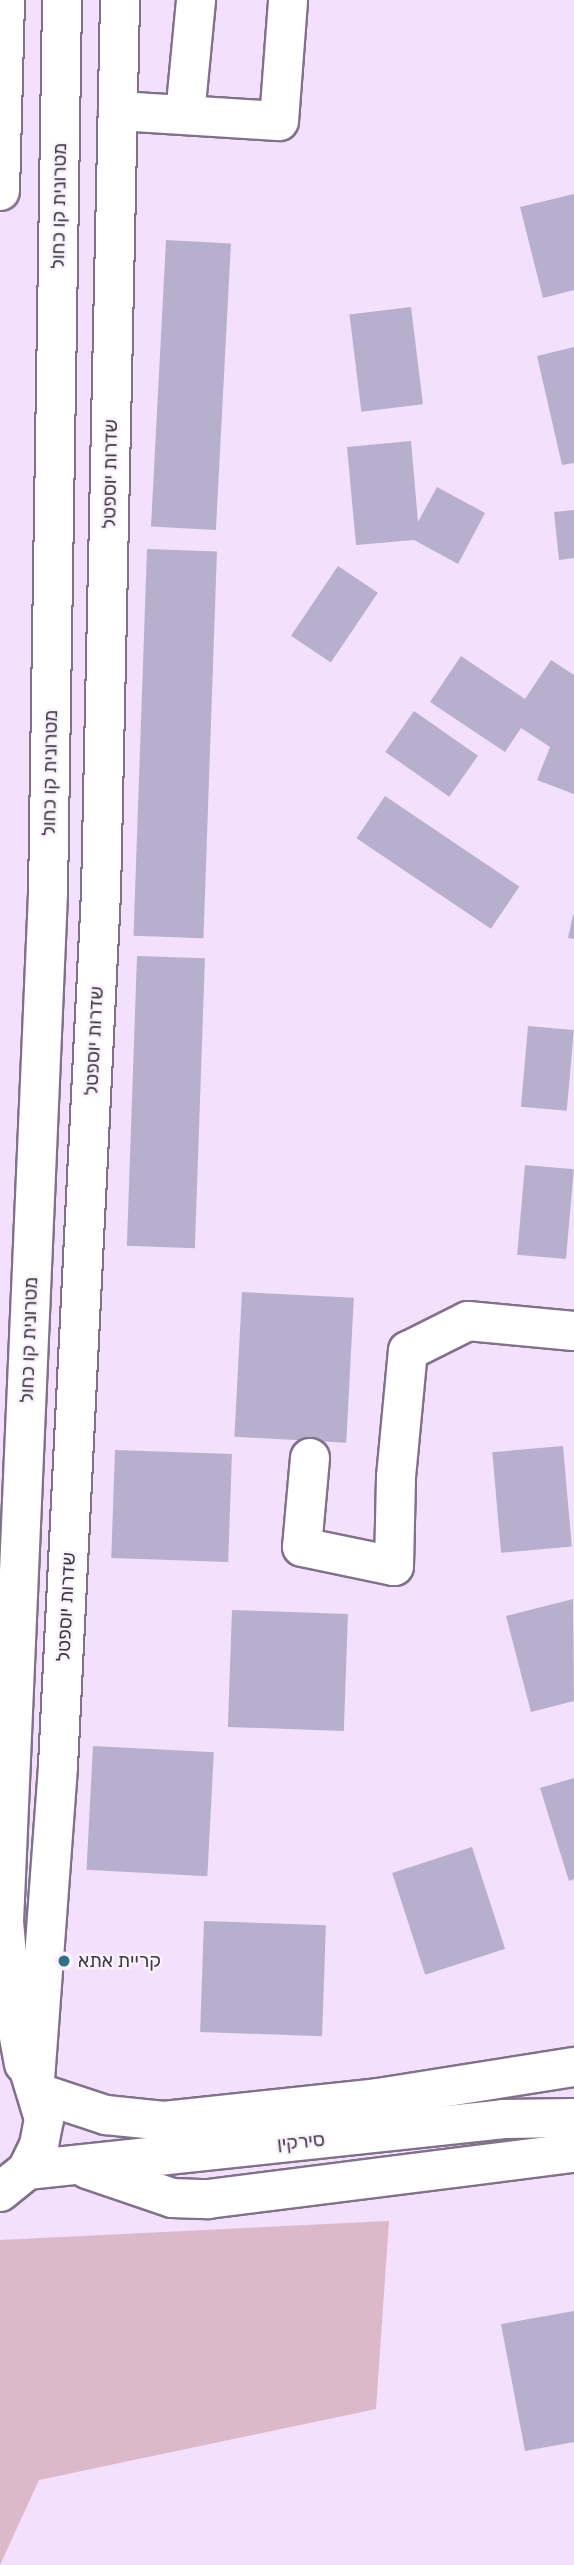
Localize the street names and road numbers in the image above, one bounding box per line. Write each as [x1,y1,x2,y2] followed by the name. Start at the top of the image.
[46,143,72,269] street label: מטרונית קו כחול
[98,419,122,529] street label: שדרות יוספטל
[37,710,63,836] street label: מטרונית קו כחול
[80,986,108,1096] street label: שדרות יוספטל
[15,1276,43,1404] street label: מטרונית קו כחול
[52,1552,80,1662] street label: שדרות יוספטל
[276,2128,326,2156] street label: סירקין

